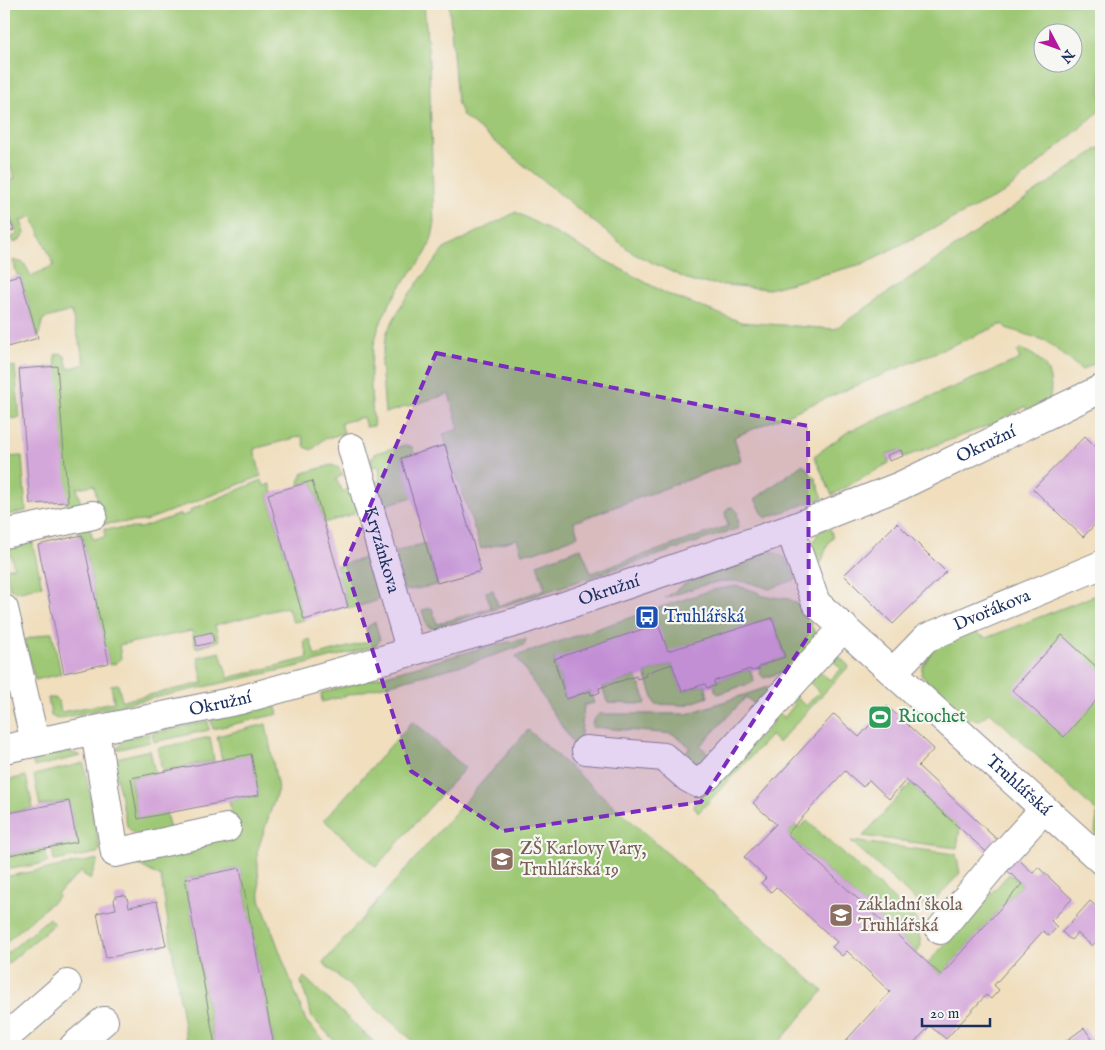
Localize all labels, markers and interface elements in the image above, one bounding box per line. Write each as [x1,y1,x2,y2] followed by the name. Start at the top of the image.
[1032,22,1082,72] north arrow
[1056,45,1078,66] text: N
[953,420,1021,469] street label: Okružní
[358,504,405,596] street label: Kryzánkova
[575,569,644,612] street label: Okružní
[950,584,1034,637] street label: Dvořákova
[634,604,660,630] bus stop icon: Truhlářská
[664,606,745,629] place label: Truhlářská
[187,685,255,722] street label: Okružní
[867,704,893,730] sports icon: Ricochet
[898,706,965,729] place label: Ricochet
[981,750,1056,821] street label: Truhlářská
[520,836,647,882] place label: ZŠ Karlovy Vary, Truhlářská 19
[489,846,515,872] school or university icon: ZŠ Karlovy Vary, Truhlářská 19
[858,894,963,938] place label: základní škola Truhlářská
[828,902,854,928] school or university icon: základní škola Truhlářská
[922,995,990,1027] scale bar
[930,1004,960,1023] text: 20 m

